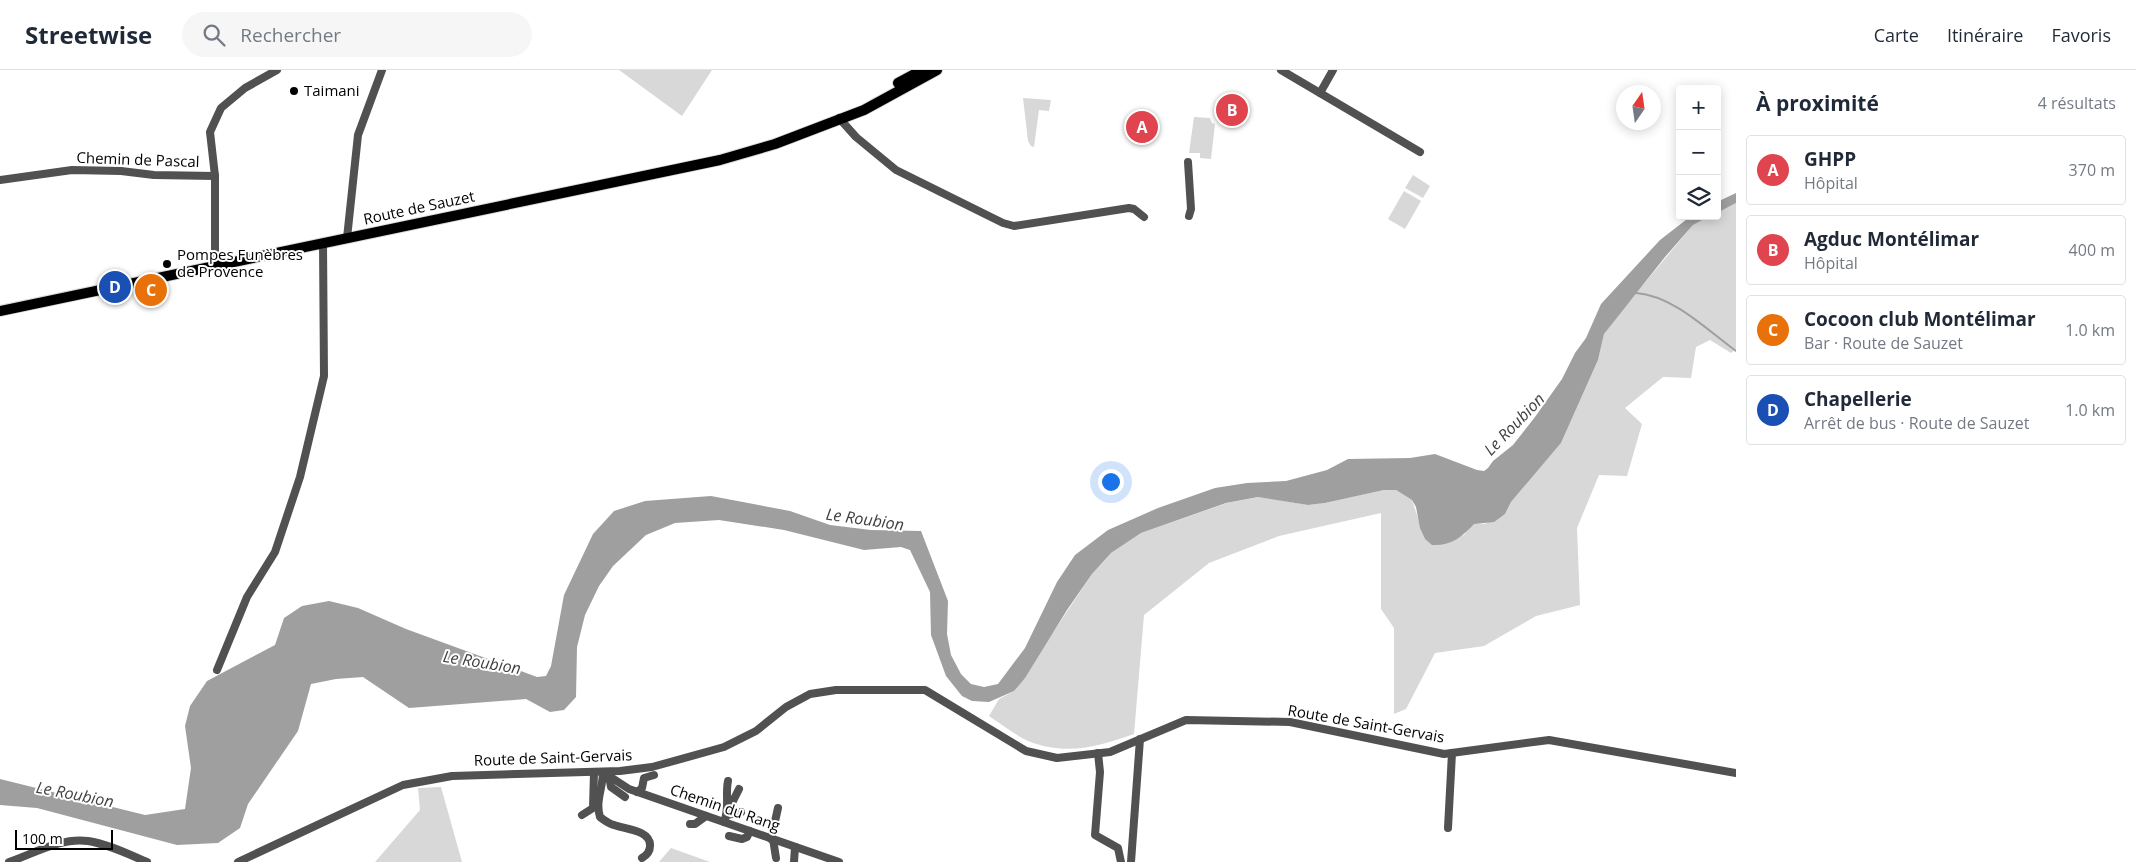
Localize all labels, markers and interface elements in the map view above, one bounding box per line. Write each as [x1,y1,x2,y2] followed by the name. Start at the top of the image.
[182,12,532,57] search box
[25,18,152,51] text: Streetwise
[200,21,228,49] icon: search
[240,22,341,48] text: Rechercher
[1874,23,1919,47] text: Carte
[1947,23,2023,47] text: Itinéraire
[2051,23,2111,47] text: Favoris
[304,80,360,100] place label: Taimani
[288,85,300,97] marker: Taimani
[1616,85,1661,130] north arrow
[1676,85,1721,220] map controls
[1676,85,1721,130] button: +
[1756,89,1879,117] text: À proximité
[1216,91,1248,129] pin: B
[2038,92,2116,114] text: 4 résultats
[1126,108,1158,146] pin: A
[1676,130,1721,175] button: −
[1804,146,1856,172] text: GHPP
[76,147,200,171] street label: Chemin de Pascal
[1767,159,1779,181] text: A
[2069,159,2115,181] text: 370 m
[1804,172,1858,194] text: Hôpital
[1676,175,1721,220] button: layers
[361,185,476,229] street label: Route de Sauzet
[1804,226,1979,252] text: Agduc Montélimar
[1768,239,1778,261] text: B
[2069,239,2115,261] text: 400 m
[177,244,303,281] place label: Pompes Funèbres de Provence
[1804,252,1858,274] text: Hôpital
[161,258,173,270] marker: Pompes Funèbres de Provence
[99,268,131,306] pin: D
[135,271,167,309] pin: C
[1804,306,2036,332] text: Cocoon club Montélimar
[1768,319,1778,341] text: C
[2065,319,2115,341] text: 1.0 km
[1804,332,1963,354] text: Bar · Route de Sauzet
[1804,386,1912,412] text: Chapellerie
[1479,388,1549,460] water label: Le Roubion
[1767,399,1779,421] text: D
[2065,399,2115,421] text: 1.0 km
[1804,412,2029,434] text: Arrêt de bus · Route de Sauzet
[1098,469,1124,495] your location
[825,503,905,535] water label: Le Roubion
[441,645,523,679] water label: Le Roubion
[1286,699,1446,747] street label: Route de Saint-Gervais
[473,744,633,770] street label: Route de Saint-Gervais
[34,776,116,812] water label: Le Roubion
[668,779,783,835] street label: Chemin du Rang
[15,827,112,850] scale bar
[22,829,63,848] text: 100 m

